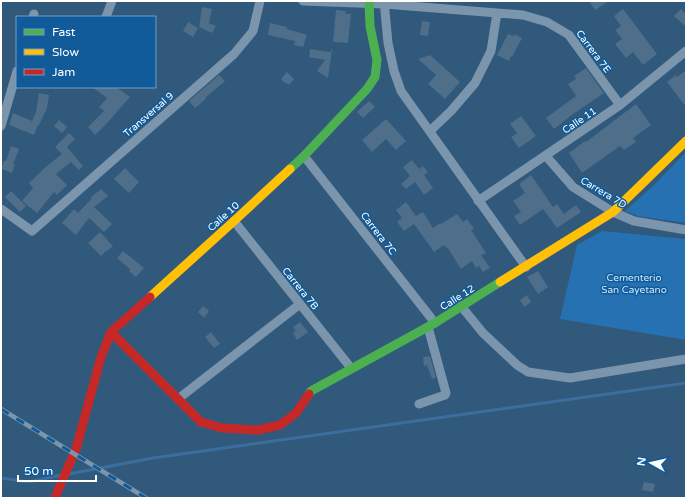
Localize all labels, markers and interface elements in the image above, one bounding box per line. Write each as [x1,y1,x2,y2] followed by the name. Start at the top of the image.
[16,16,156,88] legend
[52,25,76,39] text: Fast
[573,28,613,75] street label: Carrera 7E
[52,45,79,59] text: Slow
[52,65,75,79] text: Jam
[121,90,176,140] street label: Transversal 9
[560,105,599,137] street label: Calle 11
[578,174,629,211] street label: Carrera 7D
[205,199,242,234] street label: Calle 10
[358,210,399,257] street label: Carrera 7C
[280,265,321,312] street label: Carrera 7B
[601,272,667,296] park label: Cementerio San Cayetano
[438,283,477,313] street label: Calle 12
[631,443,671,483] north arrow
[635,456,649,467] text: N
[18,457,96,483] scale bar
[24,464,53,478] text: 50 m

